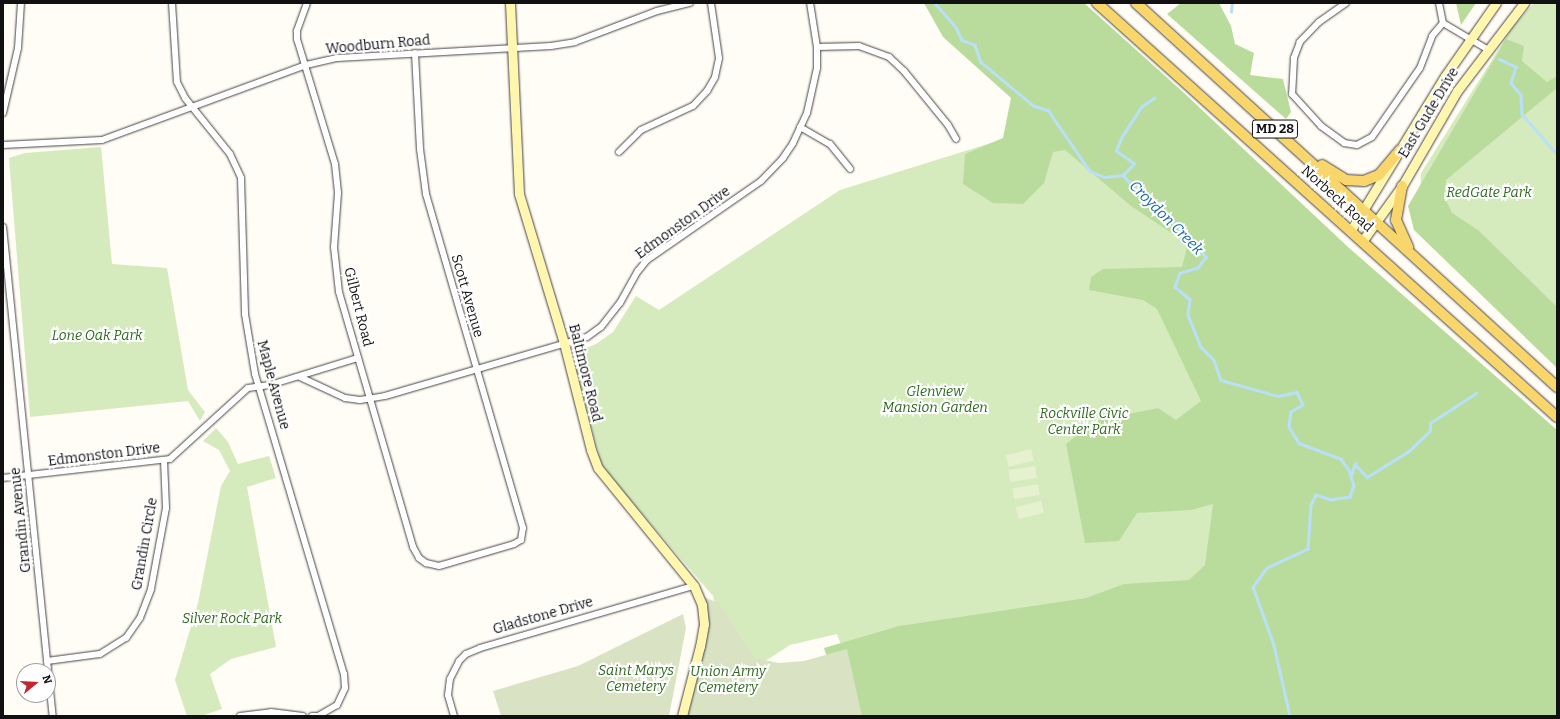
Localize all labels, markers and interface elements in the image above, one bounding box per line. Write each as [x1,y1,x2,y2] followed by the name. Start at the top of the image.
[325,32,431,58] street label: Woodburn Road
[1395,65,1463,161] street label: East Gude Drive
[1251,118,1299,140] road number: MD 28
[1297,162,1377,236] street label: Norbeck Road
[1125,177,1207,259] water label: Croydon Creek
[632,183,734,263] street label: Edmonston Drive
[1446,185,1532,201] park label: RedGate Park
[447,253,487,339] street label: Scott Avenue
[340,266,376,348] street label: Gilbert Road
[565,322,605,424] street label: Baltimore Road
[51,328,143,344] park label: Lone Oak Park
[253,338,293,432] street label: Maple Avenue
[882,384,988,416] park label: Glenview Mansion Garden
[1040,406,1128,438] park label: Rockville Civic Center Park
[47,440,161,470] street label: Edmonston Drive
[7,466,35,574] street label: Grandin Avenue
[129,496,161,592] street label: Grandin Circle
[491,594,595,638] street label: Gladstone Drive
[182,611,282,627] park label: Silver Rock Park
[16,663,56,703] north arrow
[598,663,674,696] park label: Saint Marys Cemetery
[690,664,766,696] park label: Union Army Cemetery
[39,673,54,685] text: N

